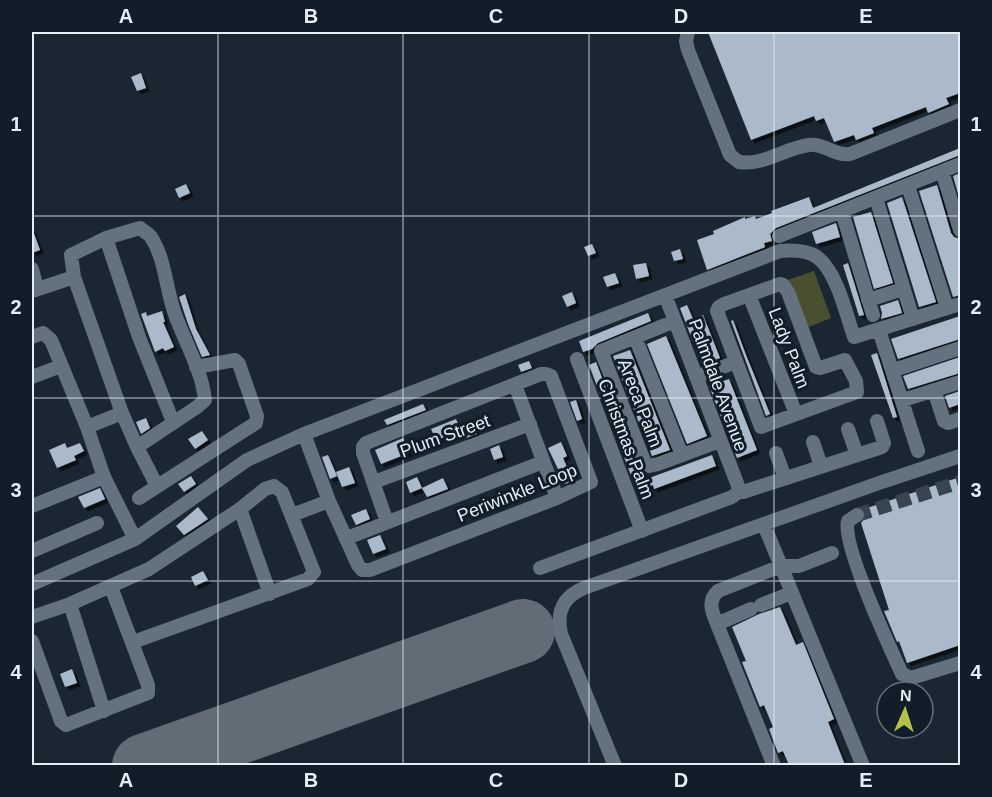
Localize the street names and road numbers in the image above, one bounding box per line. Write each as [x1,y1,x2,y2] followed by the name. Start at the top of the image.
[764,305,814,391] street label: Lady Palm
[685,316,751,454] street label: Palmdale Avenue
[614,356,666,450] street label: Areca Palm
[594,376,658,502] street label: Christmas Palm
[397,411,493,461] street label: Plum Street
[454,460,580,526] street label: Periwinkle Loop

